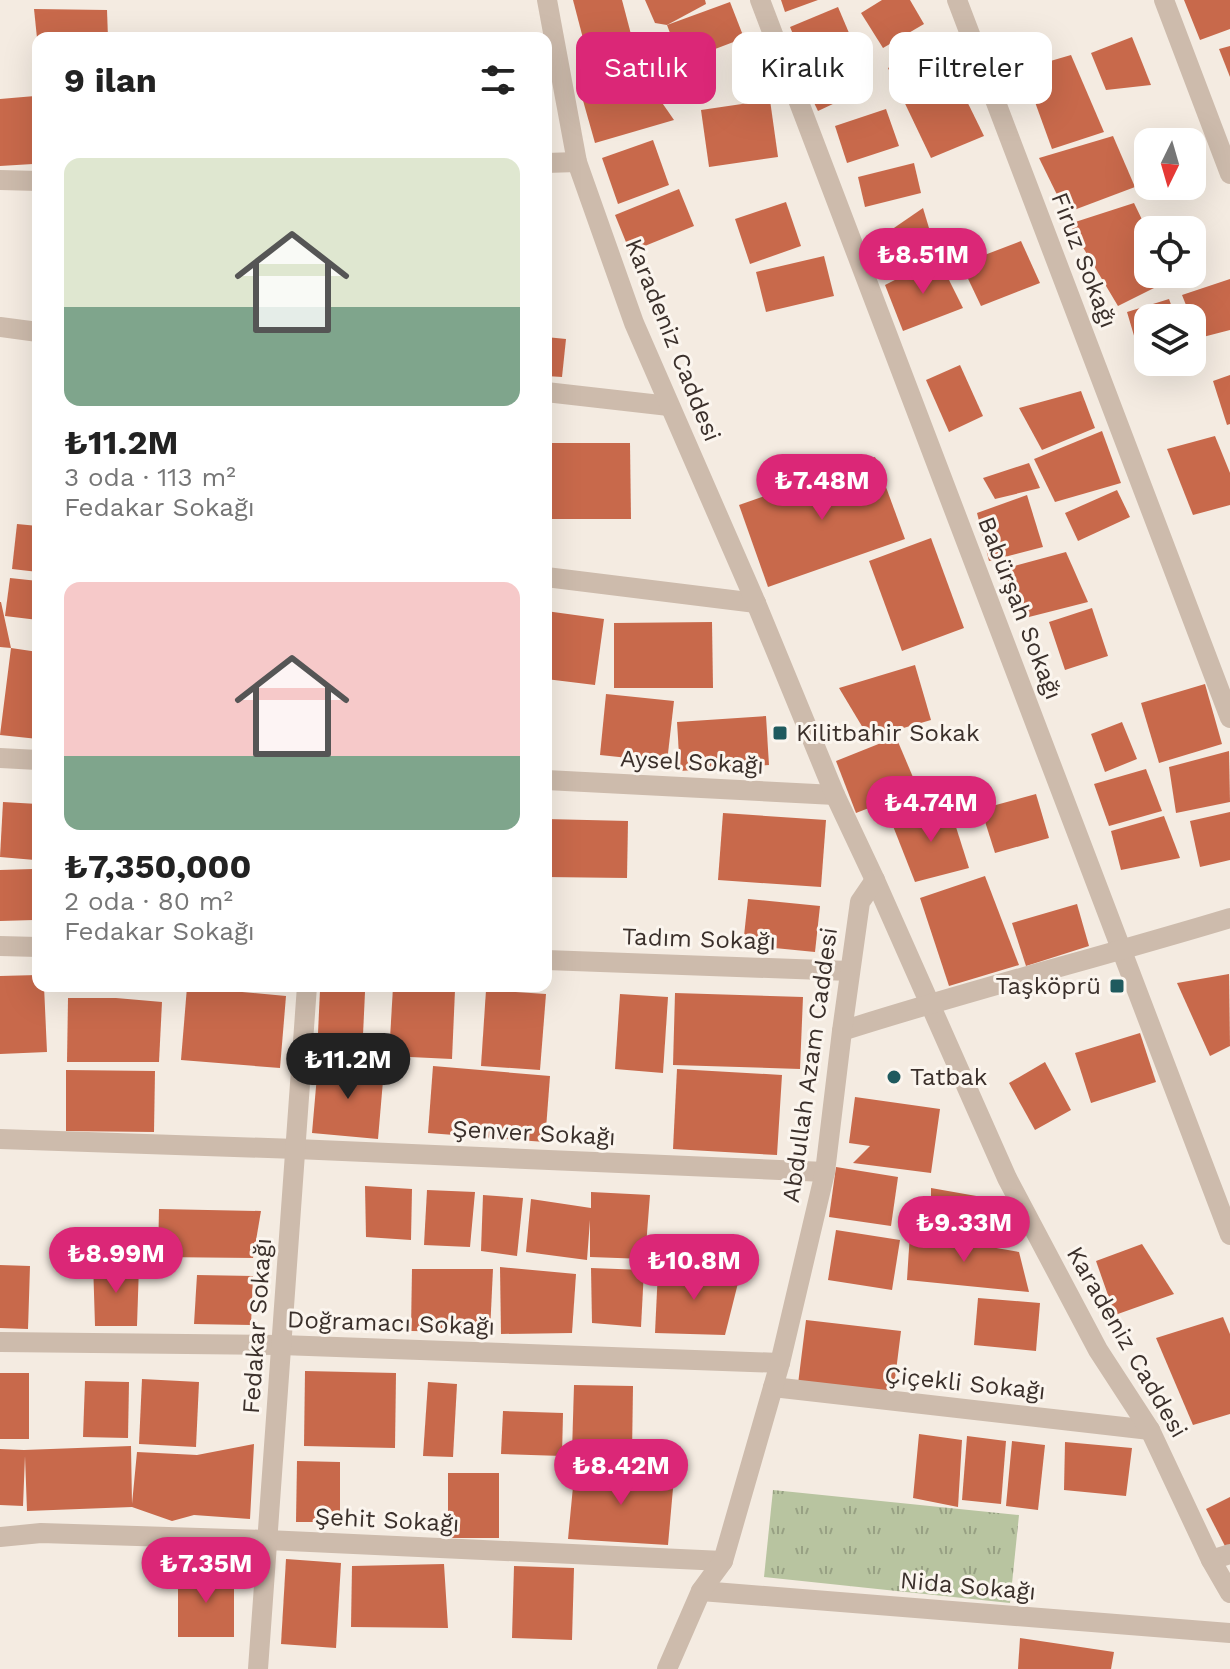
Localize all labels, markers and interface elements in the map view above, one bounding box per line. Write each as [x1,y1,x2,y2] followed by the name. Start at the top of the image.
[576,32,716,104] chip: Satılık
[732,32,873,104] chip: Kiralık
[889,32,1052,104] chip: Filtreler
[476,58,520,102] icon: filters
[64,60,157,100] text: 9 ilan
[1134,128,1206,200] north arrow
[1134,128,1206,376] map controls
[1045,188,1123,332] street label: Firuz Sokağı
[220,210,364,354] icon: home
[1134,216,1206,288] button: locate
[858,228,988,296] pin: ₺8.51M
[620,235,726,445] street label: Karadeniz Caddesi
[877,239,969,269] text: ₺8.51M
[1134,304,1206,376] button: layers
[64,422,178,462] text: ₺11.2M
[757,454,887,522] pin: ₺7.48M
[64,462,236,492] text: 3 oda · 113 m²
[774,465,870,495] text: ₺7.48M
[64,492,255,522] text: Fedakar Sokağı
[972,513,1068,703] street label: Babürşah Sokağı
[220,634,364,778] icon: home
[796,719,980,747] place label: Kilitbahir Sokak
[771,724,789,742] marker: Kilitbahir Sokak
[619,744,765,780] street label: Aysel Sokağı
[866,776,996,844] pin: ₺4.74M
[884,787,978,817] text: ₺4.74M
[64,846,251,886] text: ₺7,350,000
[64,886,233,916] text: 2 oda · 80 m²
[64,916,255,946] text: Fedakar Sokağı
[622,922,776,956] street label: Tadım Sokağı
[777,926,843,1204] street label: Abdullah Azam Caddesi
[995,972,1101,1000] place label: Taşköprü
[1108,977,1126,995] marker: Taşköprü
[283,1033,413,1101] pin: ₺11.2M
[304,1044,392,1074] text: ₺11.2M
[910,1063,988,1091] place label: Tatbak
[885,1068,903,1086] marker: Tatbak
[452,1115,616,1151] street label: Şenver Sokağı
[899,1196,1029,1264] pin: ₺9.33M
[916,1207,1012,1237] text: ₺9.33M
[51,1227,181,1295] pin: ₺8.99M
[629,1234,759,1302] pin: ₺10.8M
[237,1237,277,1415] street label: Fedakar Sokağı
[67,1238,165,1268] text: ₺8.99M
[1061,1241,1193,1443] street label: Karadeniz Caddesi
[647,1245,741,1275] text: ₺10.8M
[287,1305,495,1341] street label: Doğramacı Sokağı
[883,1361,1047,1405] street label: Çiçekli Sokağı
[556,1439,686,1507] pin: ₺8.42M
[572,1450,670,1480] text: ₺8.42M
[314,1502,460,1538] street label: Şehit Sokağı
[141,1537,271,1605] pin: ₺7.35M
[160,1548,252,1578] text: ₺7.35M
[899,1566,1037,1606] street label: Nida Sokağı

